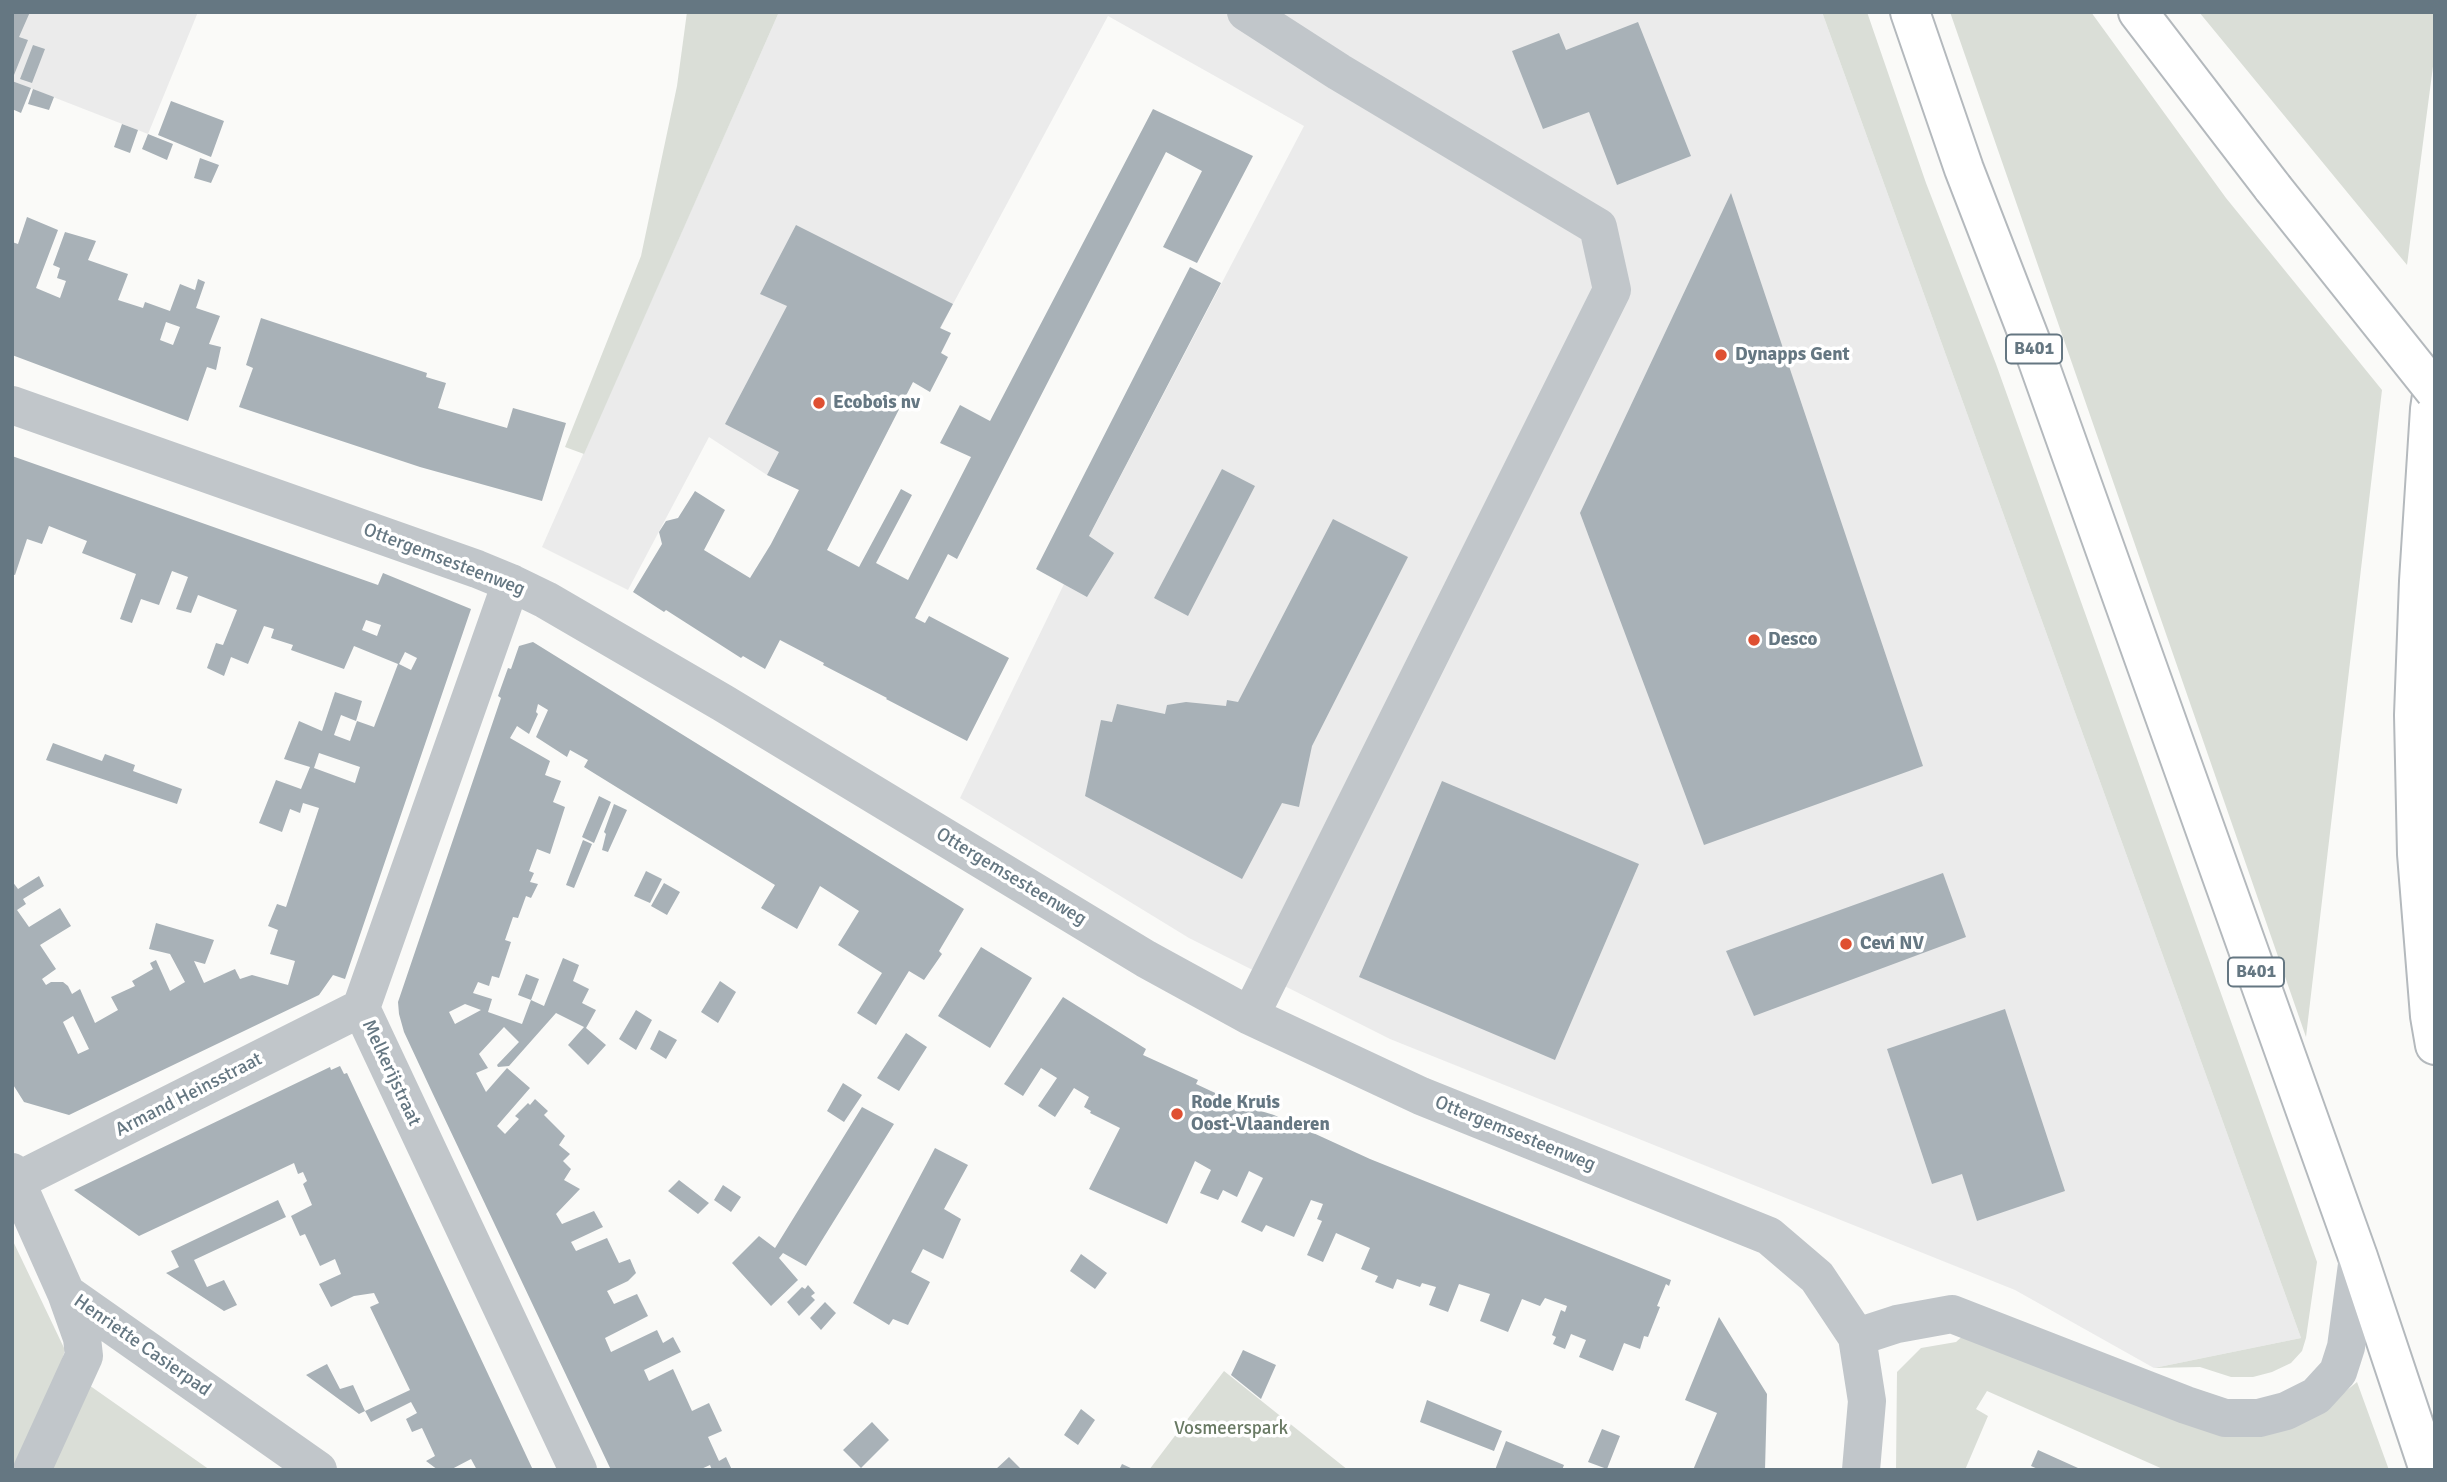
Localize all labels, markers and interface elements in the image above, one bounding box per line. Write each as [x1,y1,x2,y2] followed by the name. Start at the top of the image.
[2006,334,2062,363] road number: B401
[1735,344,1850,366] place label: Dynapps Gent
[1713,347,1729,363] marker: Dynapps Gent
[833,392,920,414] place label: Ecobois nv
[811,395,827,411] marker: Ecobois nv
[360,519,528,601] street label: Ottergemsesteenweg
[1768,629,1817,651] place label: Desco
[1746,632,1762,648] marker: Desco
[932,823,1090,931] street label: Ottergemsesteenweg
[1860,933,1924,955] place label: Cevi NV
[1838,936,1854,952] marker: Cevi NV
[2228,958,2284,987] road number: B401
[357,1016,425,1130] street label: Melkerijstraat
[112,1048,266,1142] street label: Armand Heinsstraat
[1431,1091,1599,1177] street label: Ottergemsesteenweg
[1191,1092,1330,1136] place label: Rode Kruis Oost-Vlaanderen
[1169,1106,1185,1122] marker: Rode Kruis Oost-Vlaanderen
[69,1290,215,1402] street label: Henriette Casierpad
[1174,1418,1288,1440] park label: Vosmeerspark

